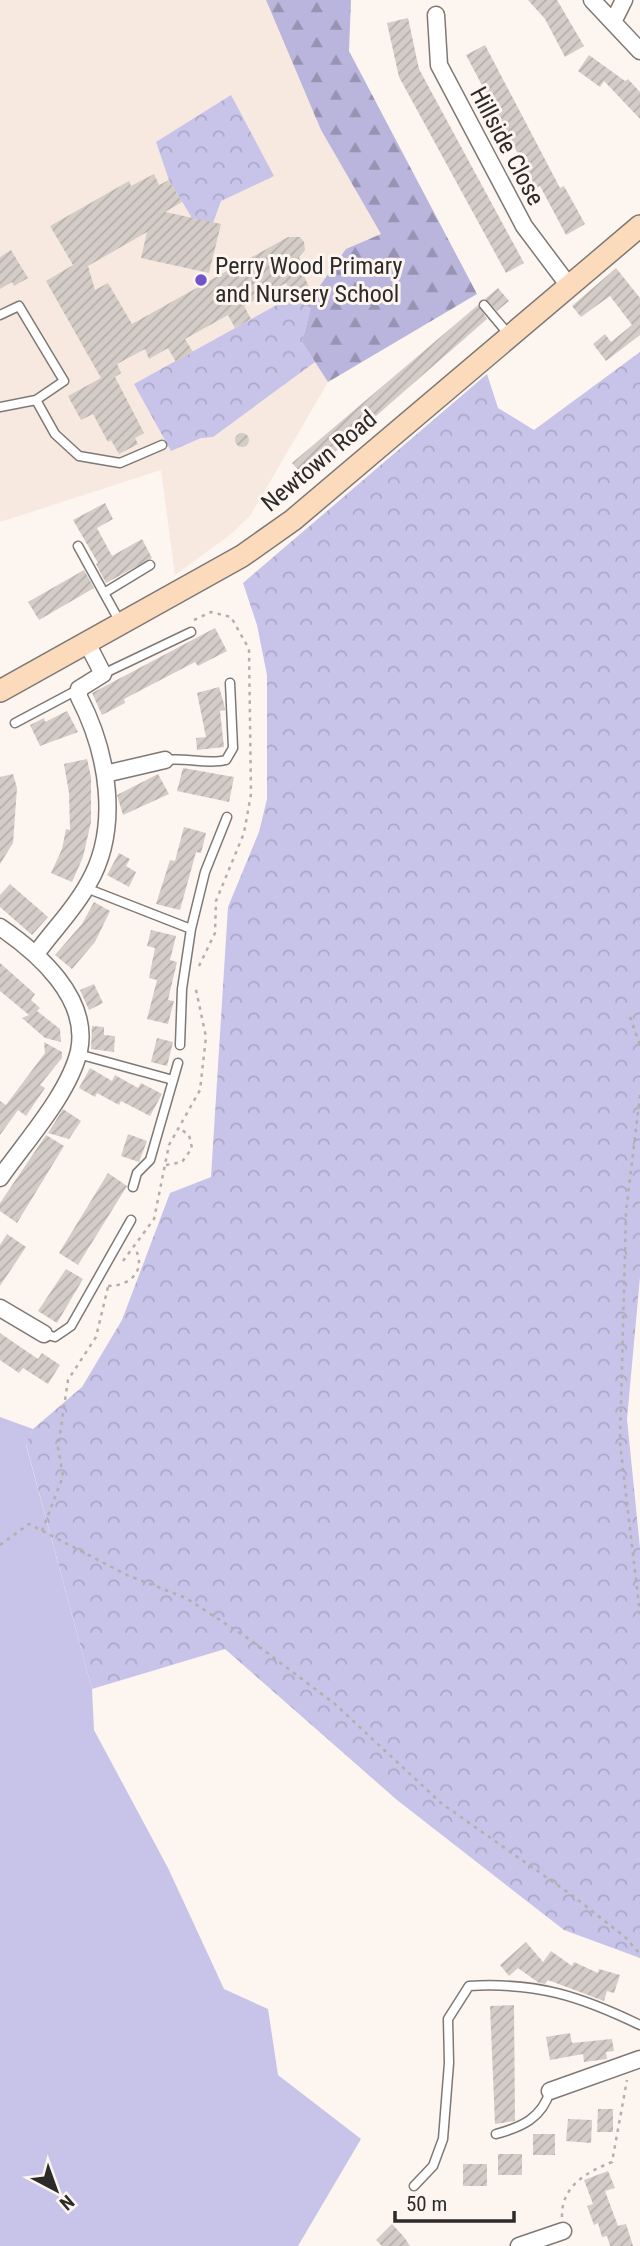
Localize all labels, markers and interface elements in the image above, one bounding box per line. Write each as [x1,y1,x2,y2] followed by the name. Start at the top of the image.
[464,82,550,210] street label: Hillside Close
[215,252,402,308] place label: Perry Wood Primary and Nursery School
[193,272,209,288] marker: Perry Wood Primary and Nursery School
[256,405,382,517] street label: Newtown Road
[21,2155,91,2225] north arrow
[395,2180,514,2224] scale bar
[55,2190,79,2215] text: N
[406,2192,447,2216] text: 50 m

